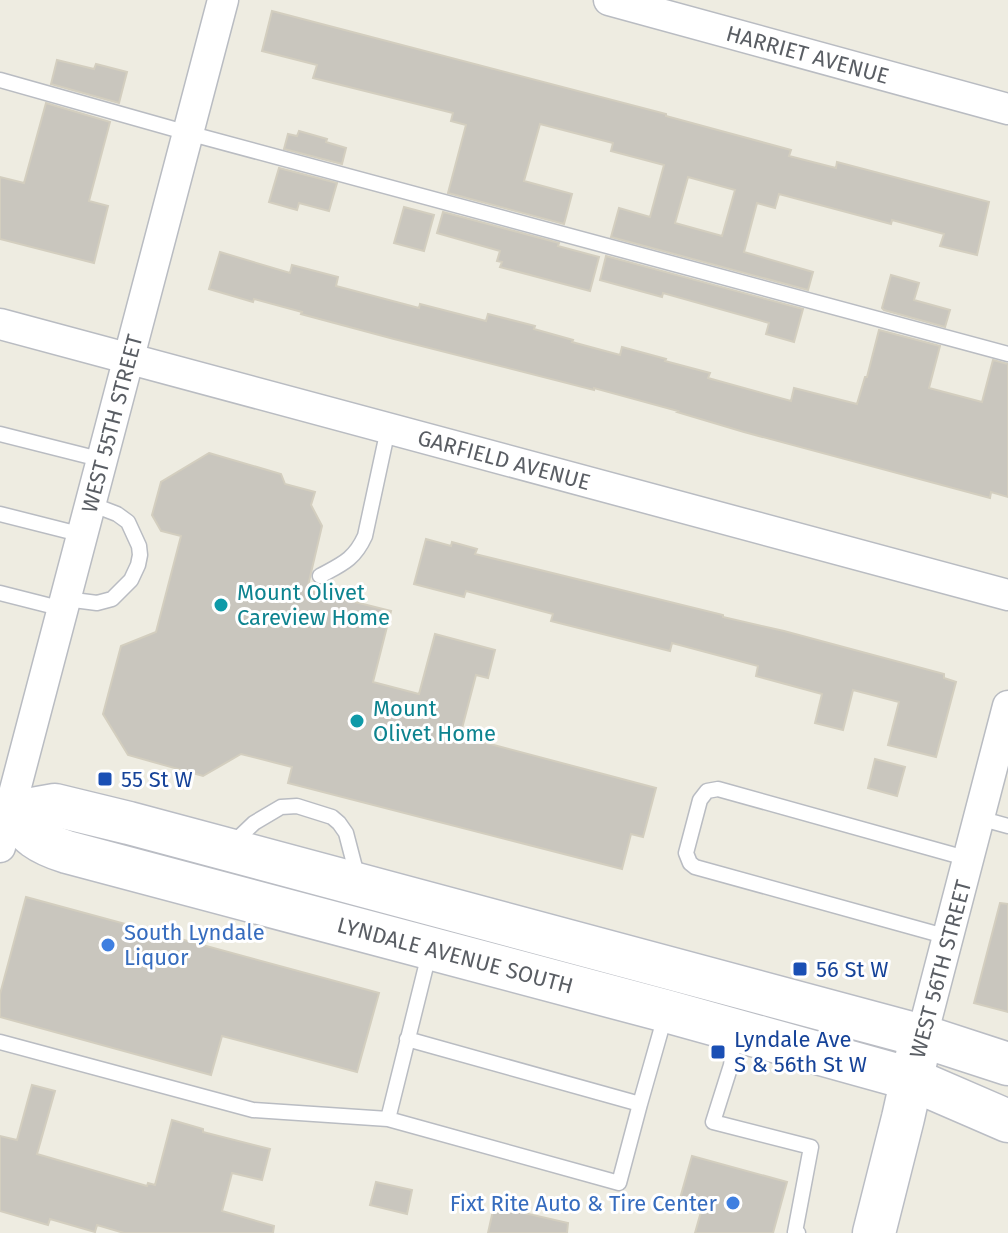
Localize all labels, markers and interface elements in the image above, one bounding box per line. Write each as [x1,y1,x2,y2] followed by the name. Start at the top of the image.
[723,20,892,90] street label: HARRIET AVENUE
[76,331,148,515] street label: WEST 55TH STREET
[415,424,593,496] street label: GARFIELD AVENUE
[237,579,390,631] place label: Mount Olivet Careview Home
[212,596,230,614] marker: Mount Olivet Careview Home
[373,695,496,747] place label: Mount Olivet Home
[348,712,366,730] marker: Mount Olivet Home
[121,766,193,793] place label: 55 St W
[96,770,114,788] marker: 55 St W
[904,876,977,1061] street label: WEST 56TH STREET
[334,911,576,1000] street label: LYNDALE AVENUE SOUTH
[124,919,265,971] place label: South Lyndale Liquor
[99,936,117,954] marker: South Lyndale Liquor
[816,956,889,983] place label: 56 St W
[791,960,809,978] marker: 56 St W
[734,1026,867,1078] place label: Lyndale Ave S & 56th St W
[709,1043,727,1061] marker: Lyndale Ave S & 56th St W
[450,1190,718,1217] place label: Fixt Rite Auto & Tire Center
[724,1194,742,1212] marker: Fixt Rite Auto & Tire Center

